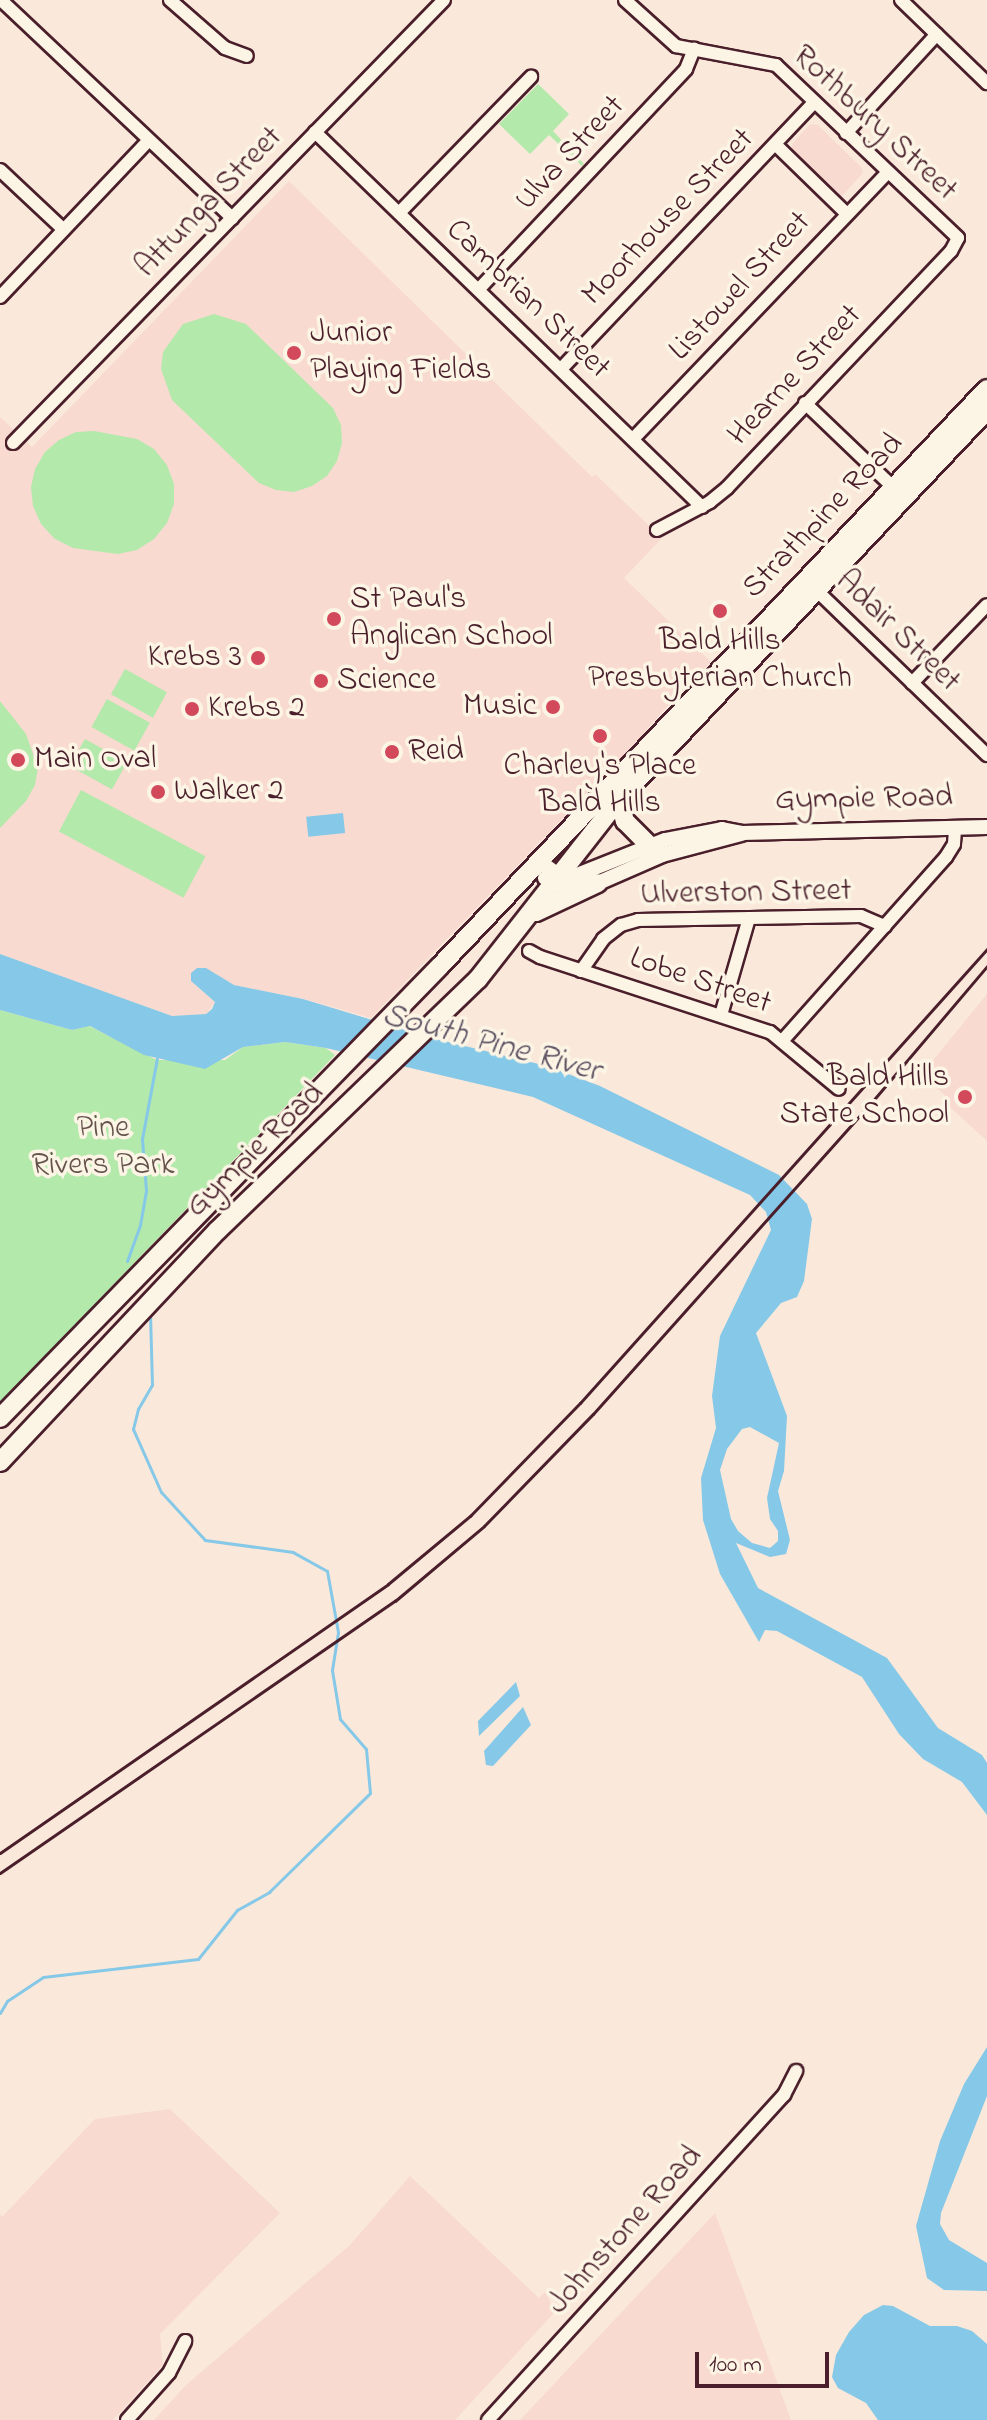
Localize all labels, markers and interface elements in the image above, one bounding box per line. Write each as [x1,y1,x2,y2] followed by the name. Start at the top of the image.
[783,38,965,210] street label: Rothbury Street
[508,88,634,220] street label: Ulva Street
[128,119,292,287] street label: Attunga Street
[575,121,763,315] street label: Moorhouse Street
[662,204,820,370] street label: Listowel Street
[437,212,617,388] street label: Cambrian Street
[721,297,871,455] street label: Hearne Street
[310,316,491,391] place label: Junior Playing Fields
[285,344,303,362] marker: Junior Playing Fields
[735,426,913,608] street label: Strathpine Road
[826,563,968,701] street label: Adair Street
[350,582,553,657] place label: St Paul's Anglican School
[711,602,729,620] marker: Bald Hills Presbyterian Church
[325,610,343,628] marker: St Paul's Anglican School
[588,624,852,699] place label: Bald Hills Presbyterian Church
[148,639,242,677] place label: Krebs 3
[249,649,267,667] marker: Krebs 3
[337,662,436,700] place label: Science
[312,672,330,690] marker: Science
[463,688,537,726] place label: Music
[208,690,305,728] place label: Krebs 2
[544,698,562,716] marker: Music
[183,700,201,718] marker: Krebs 2
[591,727,609,745] marker: Charley's Place Bald Hills
[408,733,464,771] place label: Reid
[34,741,156,779] place label: Main Oval
[383,743,401,761] marker: Reid
[504,749,696,824] place label: Charley's Place Bald Hills
[9,751,27,769] marker: Main Oval
[174,773,284,811] place label: Walker 2
[775,779,953,821] street label: Gympie Road
[149,783,167,801] marker: Walker 2
[640,873,852,915] street label: Ulverston Street
[624,940,776,1024] street label: Lobe Street
[378,995,604,1093] water label: South Pine River
[780,1060,949,1135] place label: Bald Hills State School
[179,1075,333,1227] street label: Gympie Road
[956,1088,974,1106] marker: Bald Hills State School
[31,1111,175,1186] park label: Pine Rivers Park
[540,2139,712,2323] street label: Johnstone Road
[699,2336,833,2386] scale bar
[709,2348,762,2383] text: 100 m

